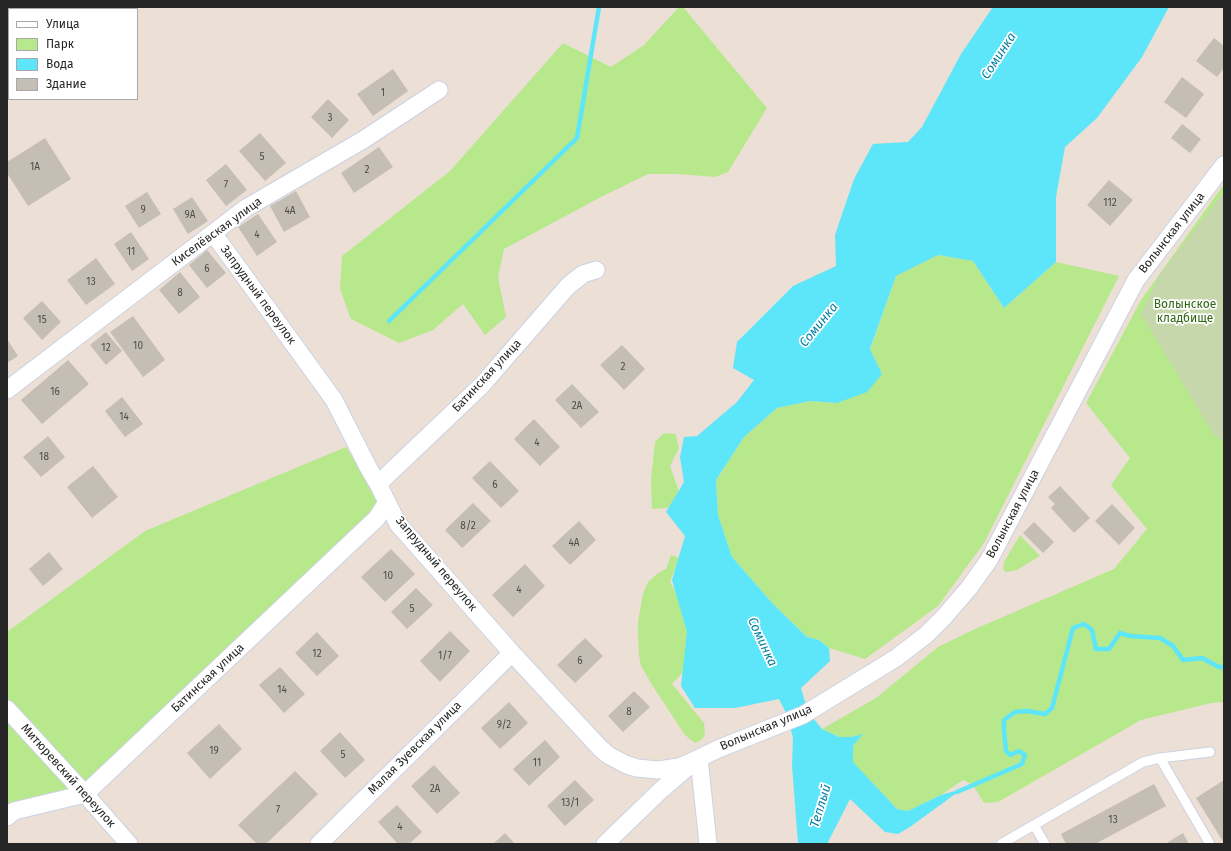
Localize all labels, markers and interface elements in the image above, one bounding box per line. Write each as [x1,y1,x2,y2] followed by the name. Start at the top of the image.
[8,8,138,100] legend
[46,17,80,31] text: Улица
[978,30,1020,82] water label: Соминка
[46,37,74,51] text: Парк
[46,57,73,71] text: Вода
[46,77,86,91] text: Здание
[381,87,385,99] house number: 1
[328,112,332,124] house number: 3
[259,151,265,163] house number: 5
[30,161,40,173] house number: 1А
[365,164,369,176] house number: 2
[224,179,228,191] house number: 7
[1136,190,1208,276] street label: Волынская улица
[169,194,265,270] street label: Киселёвская улица
[1103,197,1117,209] house number: 112
[140,204,146,216] house number: 9
[284,205,296,217] house number: 4А
[185,209,195,221] house number: 9А
[254,229,260,241] house number: 4
[217,243,299,347] street label: Запрудный переулок
[127,246,135,258] house number: 11
[204,263,210,275] house number: 6
[86,276,96,288] house number: 13
[177,287,183,299] house number: 8
[1154,298,1216,326] park label: Волынское кладбище
[796,300,842,350] water label: Соминка
[37,314,47,326] house number: 15
[450,337,524,415] street label: Батинская улица
[133,340,143,352] house number: 10
[101,342,111,354] house number: 12
[621,361,625,373] house number: 2
[50,386,60,398] house number: 16
[572,400,582,412] house number: 2А
[119,411,129,423] house number: 14
[534,437,540,449] house number: 4
[39,451,49,463] house number: 18
[984,467,1042,561] street label: Волынская улица
[492,479,498,491] house number: 6
[392,514,480,614] street label: Запрудный переулок
[460,520,476,532] house number: 8/2
[568,537,580,549] house number: 4А
[383,570,393,582] house number: 10
[516,584,522,596] house number: 4
[409,603,415,615] house number: 5
[744,615,780,669] water label: Соминка
[169,641,247,715] street label: Батинская улица
[312,648,322,660] house number: 12
[438,650,452,662] house number: 1/7
[577,655,583,667] house number: 6
[277,684,287,696] house number: 14
[365,698,465,798] street label: Малая Зуевская улица
[718,702,814,754] street label: Волынская улица
[626,706,632,718] house number: 8
[497,719,511,731] house number: 9/2
[18,721,118,831] street label: Митюревский переулок
[209,745,219,757] house number: 19
[340,749,346,761] house number: 5
[533,757,541,769] house number: 11
[807,782,835,830] water label: Теплый
[430,783,440,795] house number: 2А
[561,797,579,809] house number: 13/1
[276,804,280,816] house number: 7
[1108,814,1118,826] house number: 13
[397,821,403,833] house number: 4

